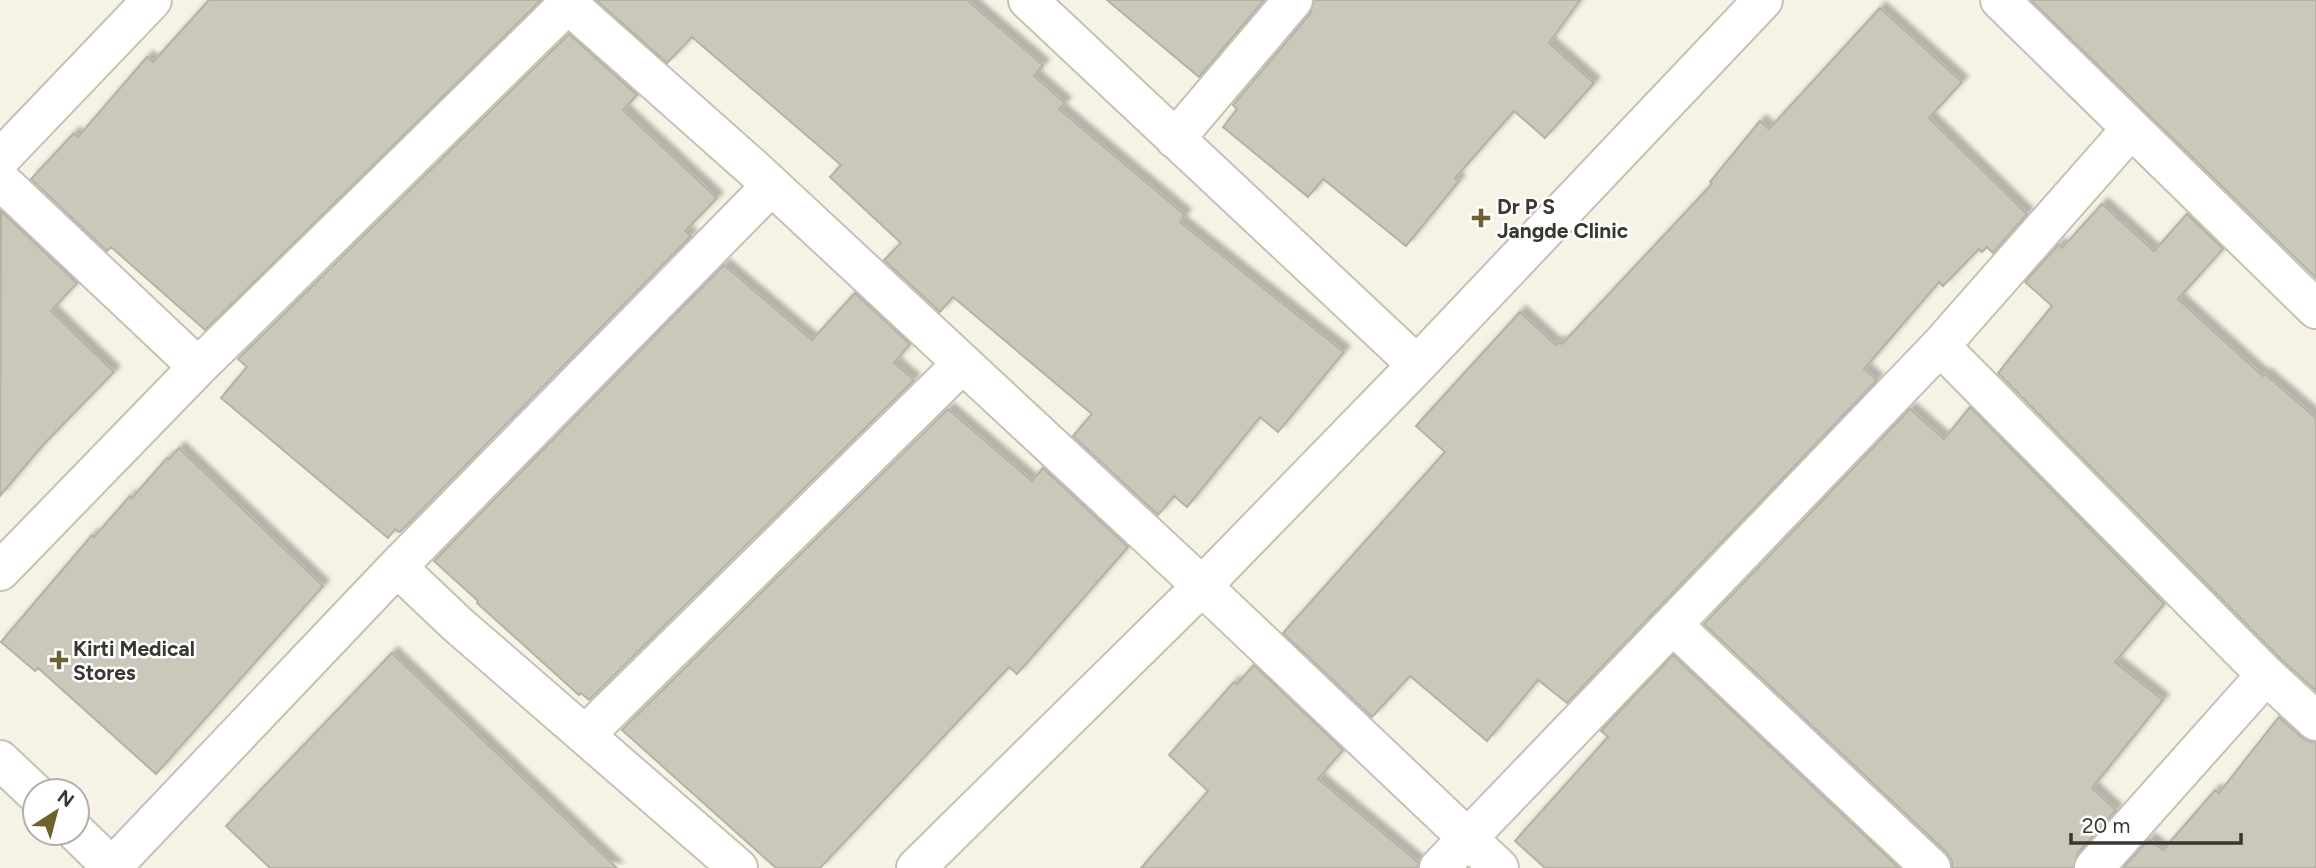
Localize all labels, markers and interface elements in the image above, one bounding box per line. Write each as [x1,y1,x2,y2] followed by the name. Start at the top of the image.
[1497,194,1629,243] place label: Dr P S Jangde Clinic
[1471,208,1491,228] marker: Dr P S Jangde Clinic
[73,636,195,685] place label: Kirti Medical Stores
[51,652,67,668] marker: Kirti Medical Stores
[21,777,91,847] north arrow
[53,785,78,812] text: N
[2071,802,2241,846] scale bar
[2082,813,2130,838] text: 20 m

